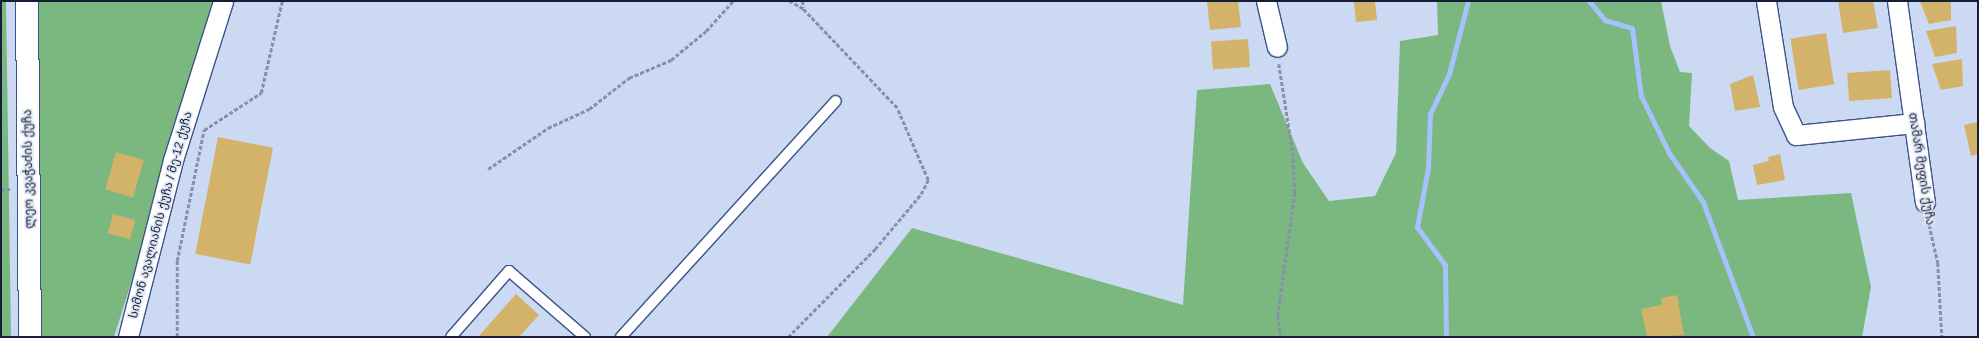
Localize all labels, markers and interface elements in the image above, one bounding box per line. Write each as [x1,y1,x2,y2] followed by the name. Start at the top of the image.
[21,109,37,229] street label: ლეო კვაჭაძის ქუჩა
[126,110,196,320] street label: სიმონ ავალიანის ქუჩა / მე-12 ქუჩა
[1905,112,1937,226] street label: თამარ მეფის ქუჩა

